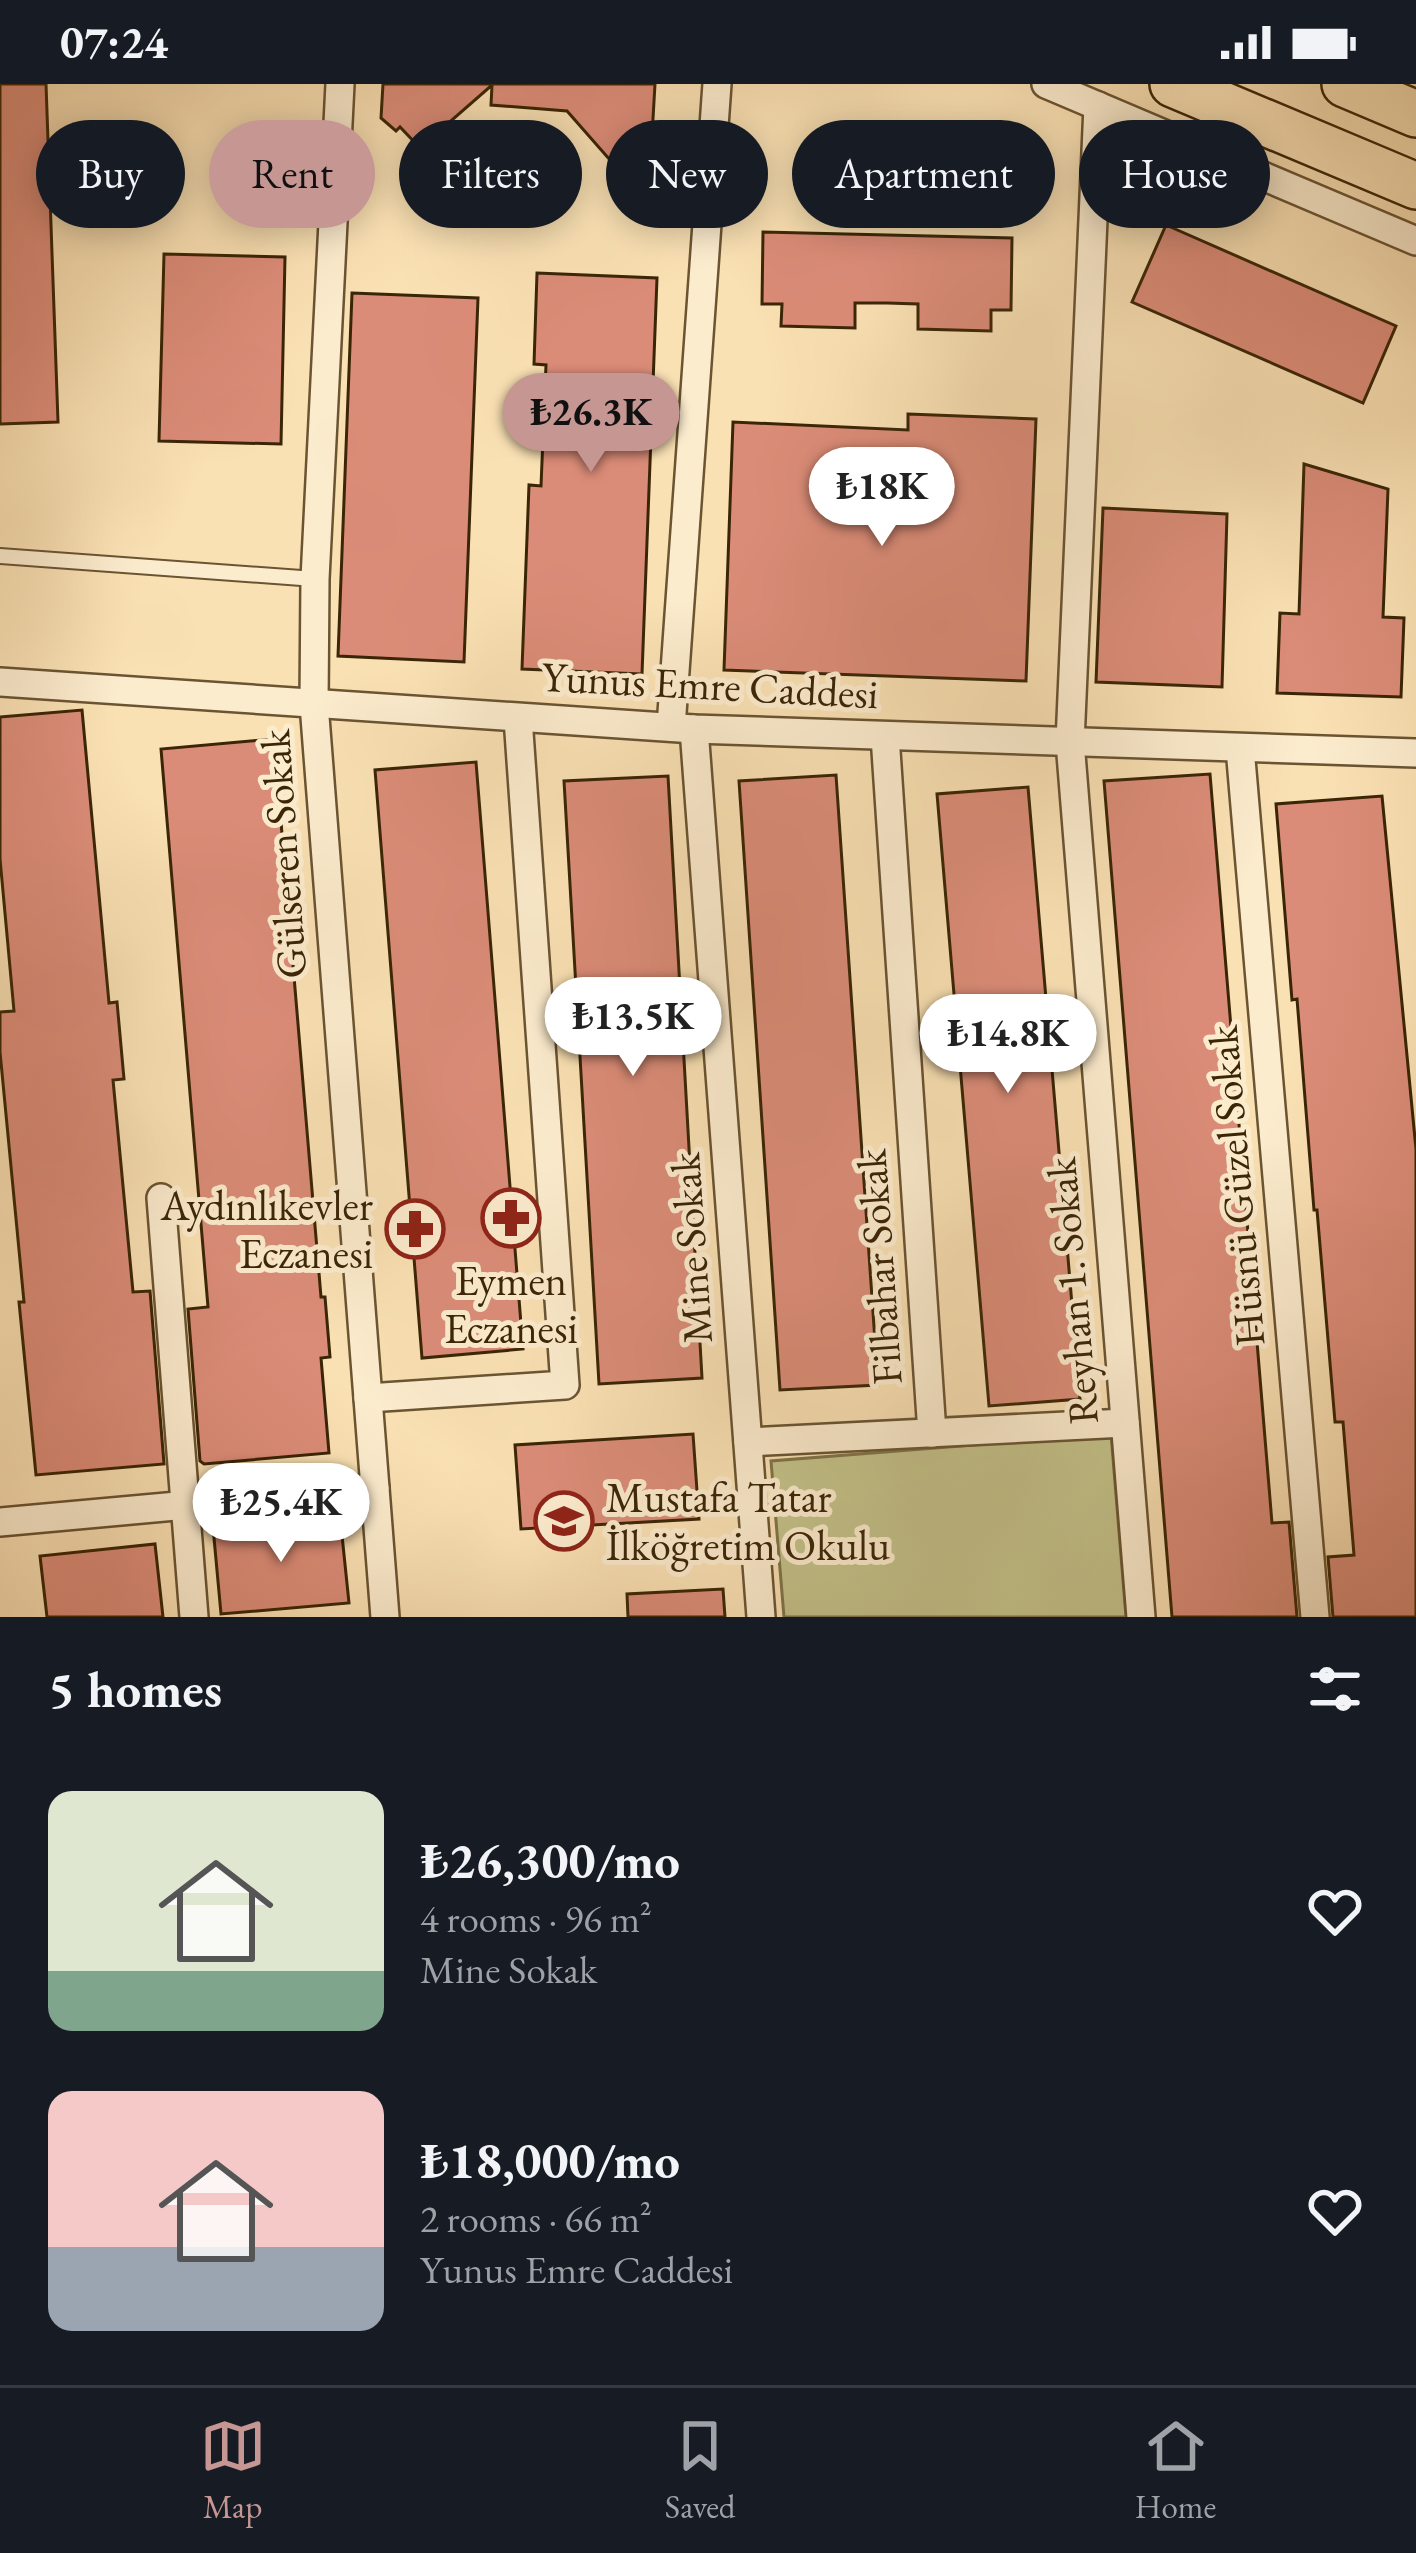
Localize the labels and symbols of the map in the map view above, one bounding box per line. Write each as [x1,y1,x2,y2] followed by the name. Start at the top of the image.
[493,373,689,475] pin: ₺26.3K
[811,447,953,549] pin: ₺18K
[540,649,880,721] street label: Yunus Emre Caddesi
[247,726,319,980] street label: Gülseren Sokak
[535,977,731,1079] pin: ₺13.5K
[910,994,1106,1096] pin: ₺14.8K
[1194,1022,1277,1349] street label: Hüsnü Güzel Sokak
[843,1146,915,1387] street label: Filbahar Sokak
[657,1150,725,1345] street label: Mine Sokak
[1033,1154,1111,1427] street label: Reyhan 1. Sokak
[159,1178,373,1281] place label: Aydınlıkevler Eczanesi
[480,1187,542,1249] pharmacy icon: Eymen Eczanesi
[384,1198,446,1260] pharmacy icon: Aydınlıkevler Eczanesi
[444,1253,578,1356] place label: Eymen Eczanesi
[183,1463,379,1565] pin: ₺25.4K
[606,1470,890,1573] place label: Mustafa Tatar İlköğretim Okulu
[533,1490,595,1552] school or university icon: Mustafa Tatar İlköğretim Okulu

